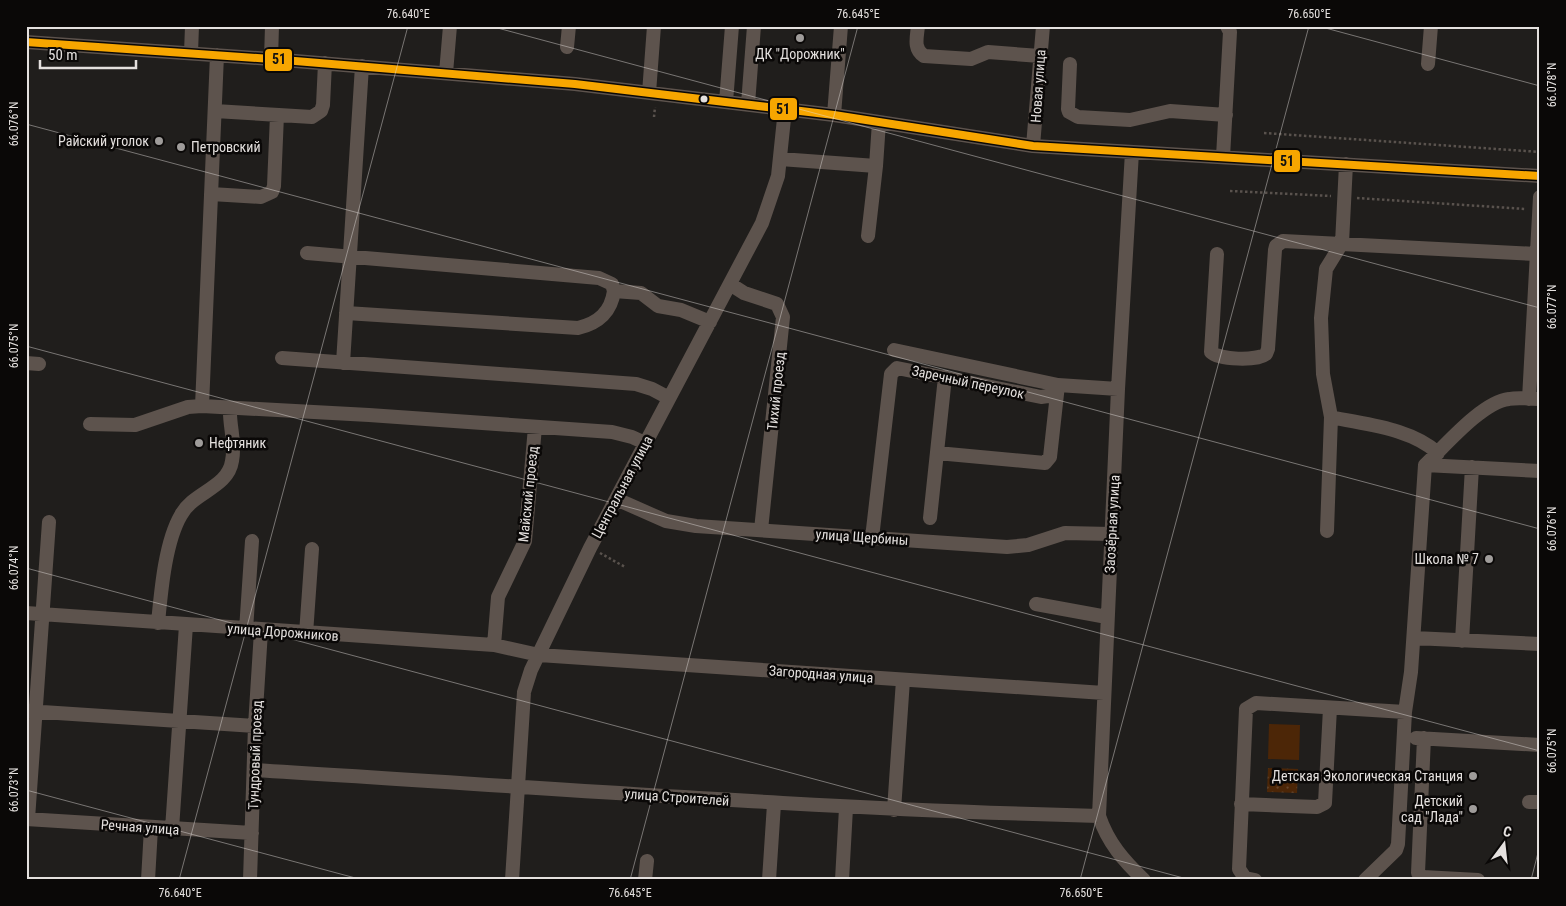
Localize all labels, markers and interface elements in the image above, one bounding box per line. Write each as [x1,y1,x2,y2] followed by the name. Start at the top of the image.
[386,7,430,21] text: 76.640°E
[836,7,880,21] text: 76.645°E
[1287,7,1331,21] text: 76.650°E
[794,32,806,44] marker: ДК "Дорожник"
[40,38,136,70] scale bar
[48,46,78,64] text: 50 m
[755,46,845,62] place label: ДК "Дорожник"
[264,48,293,72] line badge: 51
[1027,49,1049,123] street label: Новая улица
[272,51,286,67] text: 51
[1545,63,1559,107] text: 66.078°N
[699,94,709,104] unlabelled marker
[769,97,798,121] line badge: 51
[776,101,790,117] text: 51
[7,102,21,146] text: 66.076°N
[58,133,149,149] place label: Райский уголок
[153,135,165,147] marker: Райский уголок
[191,139,261,155] place label: Петровский
[175,141,187,153] marker: Петровский
[1273,149,1301,173] line badge: 51
[1280,153,1294,169] text: 51
[1545,285,1559,329] text: 66.077°N
[7,324,21,368] text: 66.075°N
[764,351,788,431] street label: Тихий проезд
[910,362,1026,402] street label: Заречный переулок
[588,433,656,541] street label: Центральная улица
[209,435,266,451] place label: Нефтяник
[193,437,205,449] marker: Нефтяник
[515,445,541,543] street label: Майский проезд
[1101,474,1123,574] street label: Заозёрная улица
[1545,507,1559,551] text: 66.076°N
[815,526,909,548] street label: улица Щербины
[7,546,21,590] text: 66.074°N
[1414,551,1479,567] place label: Школа № 7
[1483,553,1495,565] marker: Школа № 7
[227,620,339,644] street label: улица Дорожников
[768,662,874,686] street label: Загородная улица
[245,700,265,810] street label: Тундровый проезд
[1545,729,1559,773] text: 66.075°N
[7,768,21,812] text: 66.073°N
[1272,768,1463,784] place label: Детская Экологическая Станция
[1467,770,1479,782] marker: Детская Экологическая Станция
[624,785,730,809] street label: улица Строителей
[1401,793,1463,825] place label: Детский сад "Лада"
[1467,803,1479,815] marker: Детский сад "Лада"
[100,816,180,838] street label: Речная улица
[1478,818,1528,868] north arrow
[1501,823,1513,840] text: С
[158,886,202,900] text: 76.640°E
[608,886,652,900] text: 76.645°E
[1059,886,1103,900] text: 76.650°E

